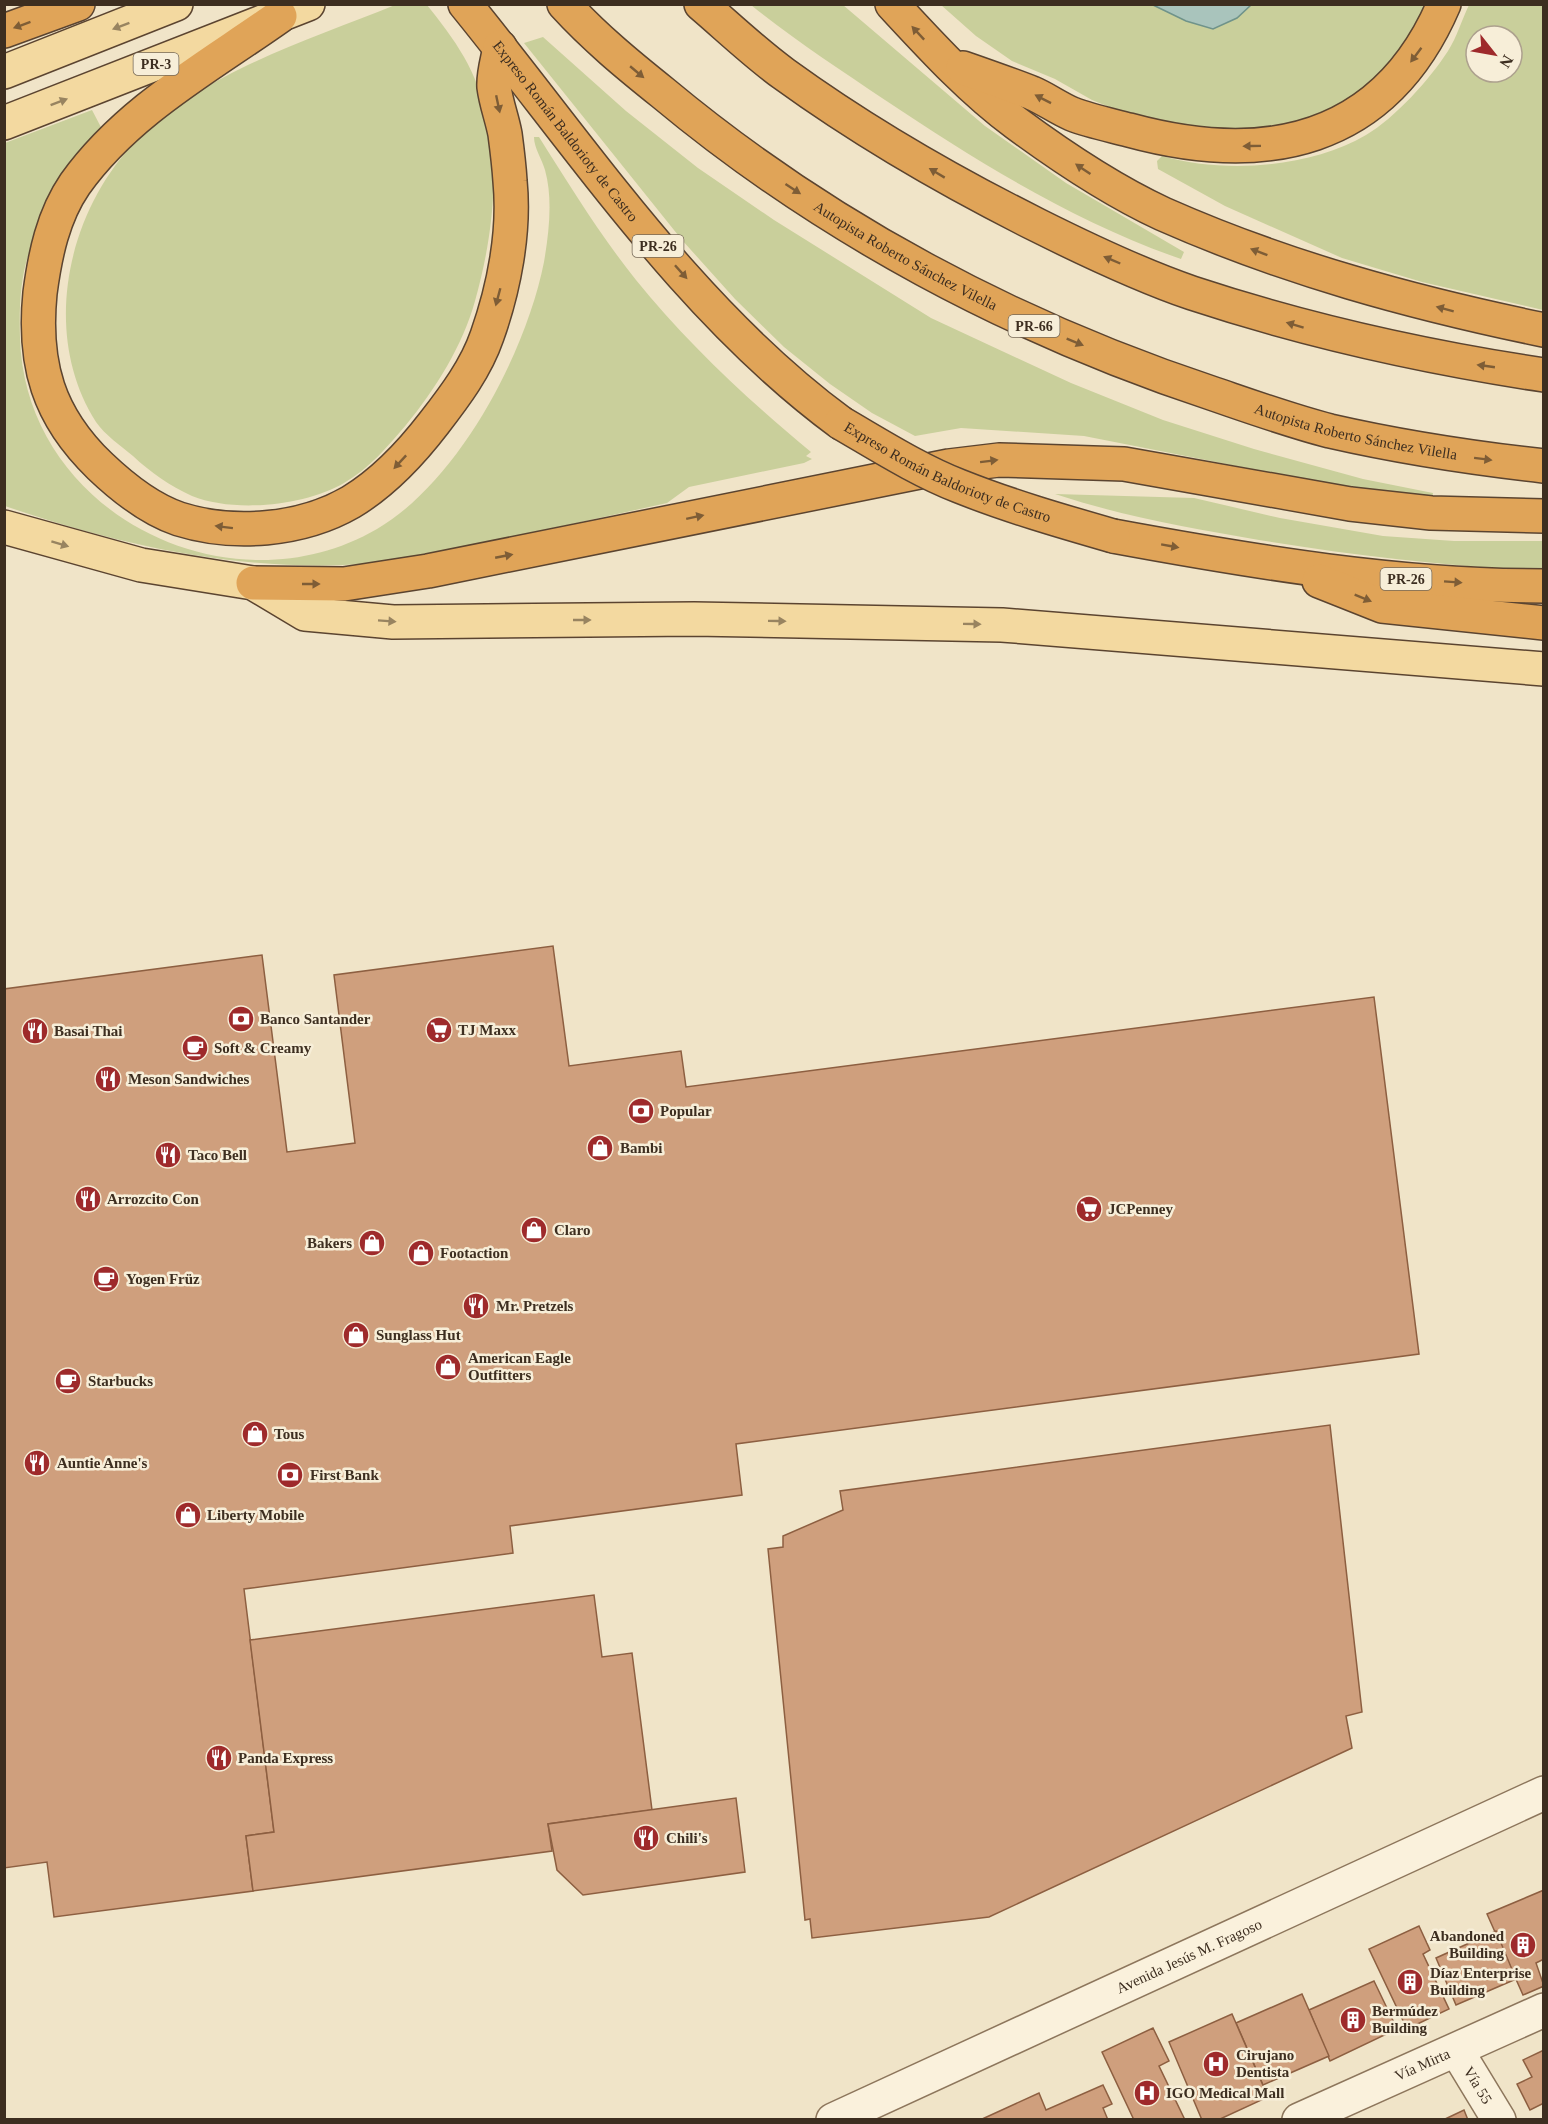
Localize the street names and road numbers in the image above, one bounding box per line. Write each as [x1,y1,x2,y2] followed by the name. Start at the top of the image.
[490,38,641,225] street label: Expreso Román Baldorioty de Castro
[134,53,178,75] road number: PR-3
[811,198,1000,314] street label: Autopista Roberto Sánchez Vilella
[632,235,684,257] road number: PR-26
[1008,315,1060,337] road number: PR-66
[1252,400,1459,463] street label: Autopista Roberto Sánchez Vilella
[842,419,1053,525] street label: Expreso Román Baldorioty de Castro
[1380,568,1432,590] road number: PR-26
[1114,1916,1264,1997] street label: Avenida Jesús M. Fragoso
[1392,2045,1453,2084] street label: Vía Mirta
[1460,2064,1495,2107] street label: Vía 55

